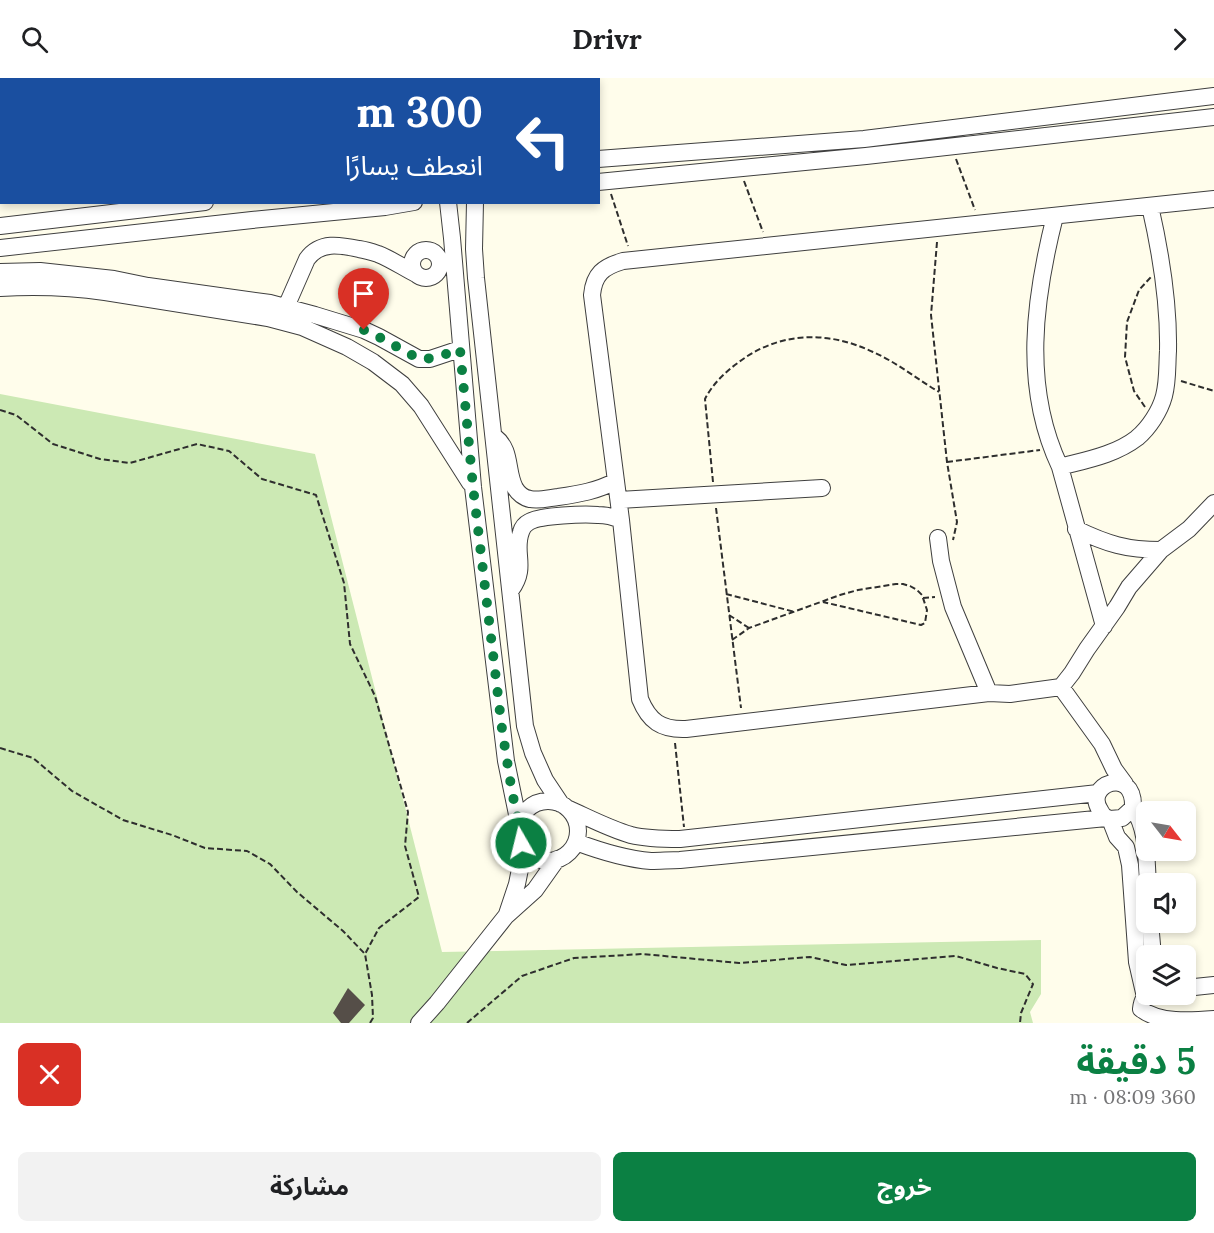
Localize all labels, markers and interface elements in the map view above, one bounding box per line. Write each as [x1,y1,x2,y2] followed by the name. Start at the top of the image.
[572,22,642,56] text: Drivr
[18,23,51,56] icon: search
[1163,23,1196,56] icon: forward
[356,85,483,139] text: 300 m
[504,102,582,180] icon: left
[345,148,483,182] text: انعطف يسارًا
[338,268,389,330] pin
[347,277,380,310] icon: arrive
[1136,801,1196,861] north arrow
[1136,801,1196,1005] map controls
[489,811,553,875] position arrow
[1136,873,1196,933] button: sound
[1136,945,1196,1005] button: layers
[1077,1038,1196,1084] text: 5 دقيقة
[18,1043,81,1106] button: close
[1070,1084,1196,1109] text: 360 m · 08:09
[18,1152,601,1221] button: مشاركة
[613,1152,1196,1221] button: خروج

